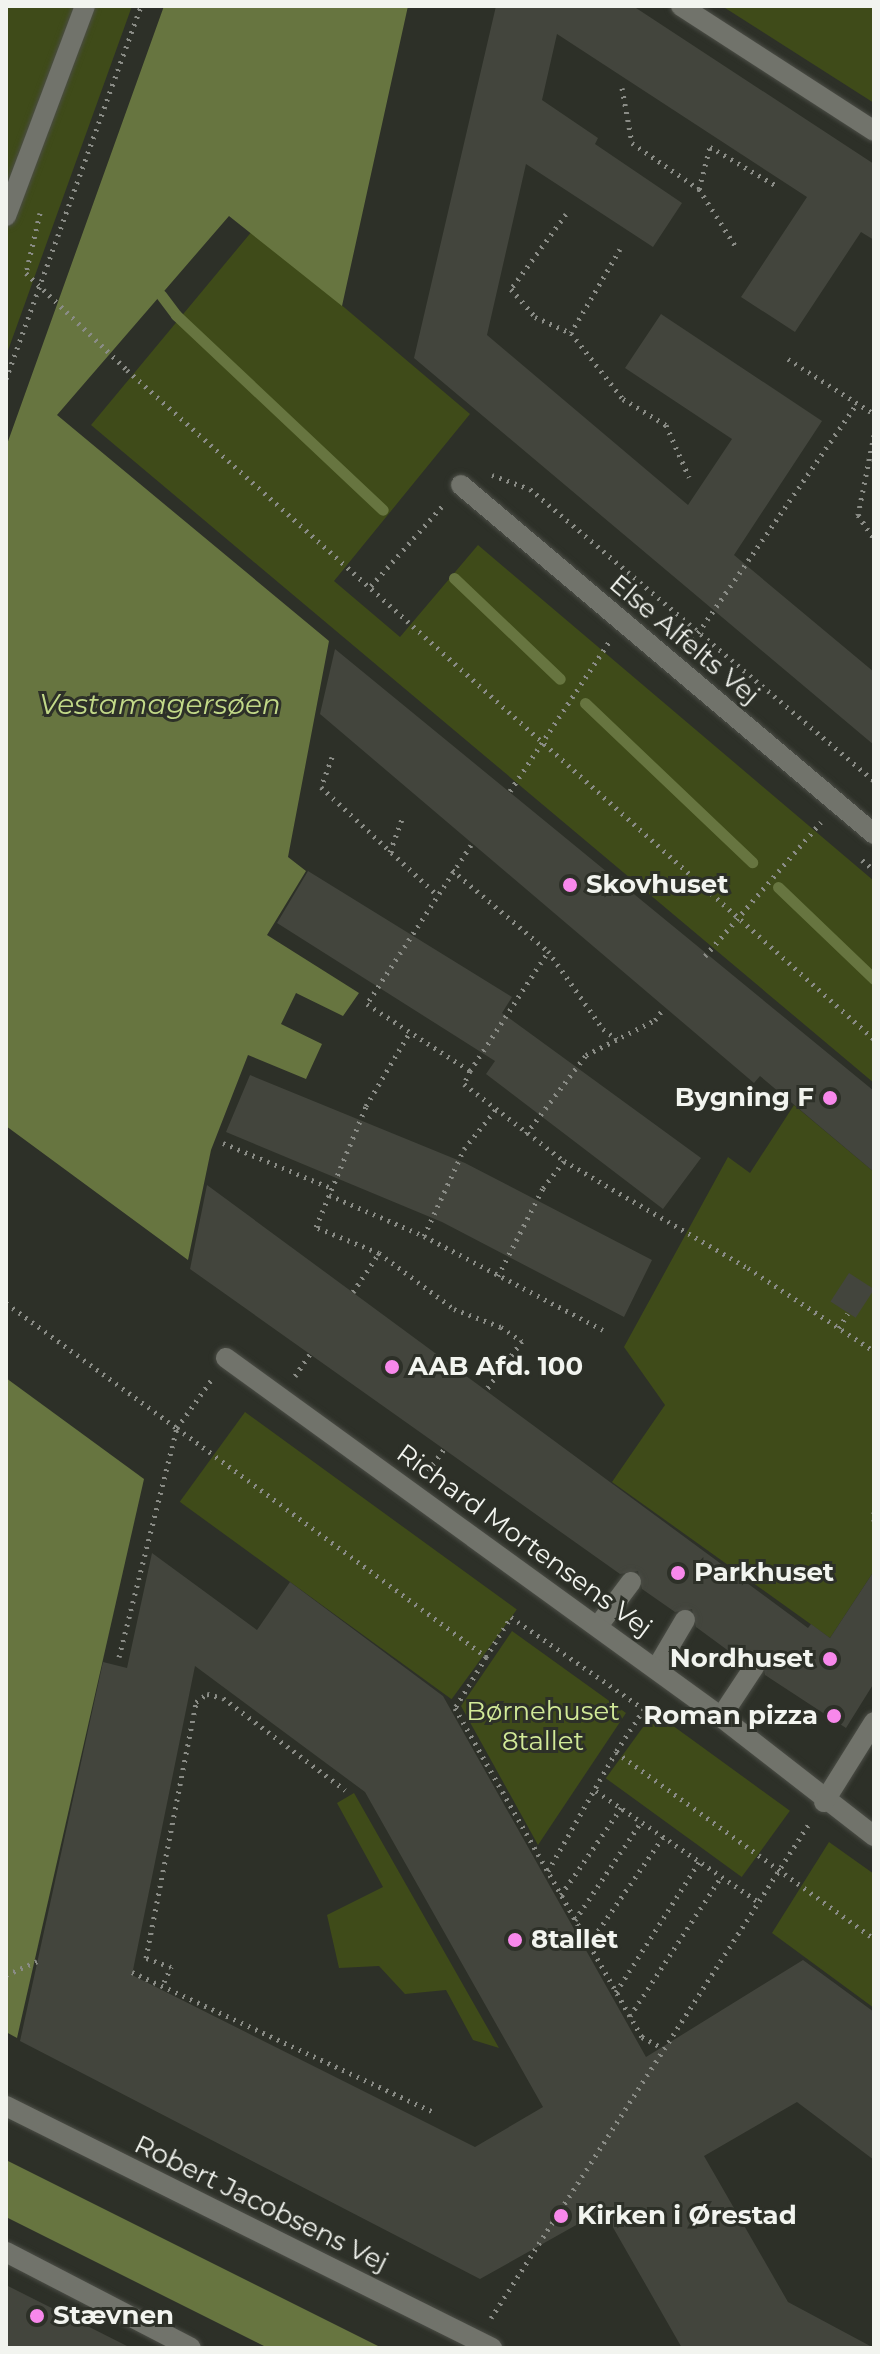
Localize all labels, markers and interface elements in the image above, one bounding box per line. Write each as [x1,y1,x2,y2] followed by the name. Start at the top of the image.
[603,568,765,712] street label: Else Alfelts Vej
[39,687,281,721] water label: Vestamagersøen
[586,869,729,901] place label: Skovhuset
[561,876,579,894] marker: Skovhuset
[675,1082,814,1114] place label: Bygning F
[821,1089,839,1107] marker: Bygning F
[408,1351,583,1383] place label: AAB Afd. 100
[383,1358,401,1376] marker: AAB Afd. 100
[390,1438,658,1644] street label: Richard Mortensens Vej
[694,1557,834,1589] place label: Parkhuset
[669,1564,687,1582] marker: Parkhuset
[670,1643,814,1675] place label: Nordhuset
[821,1650,839,1668] marker: Nordhuset
[466,1696,620,1758] park label: Børnehuset 8tallet
[643,1700,818,1732] place label: Roman pizza
[825,1707,843,1725] marker: Roman pizza
[531,1924,618,1956] place label: 8tallet
[506,1931,524,1949] marker: 8tallet
[129,2129,393,2279] street label: Robert Jacobsens Vej
[577,2200,797,2232] place label: Kirken i Ørestad
[552,2207,570,2225] marker: Kirken i Ørestad
[53,2300,174,2332] place label: Stævnen
[28,2307,46,2325] marker: Stævnen

